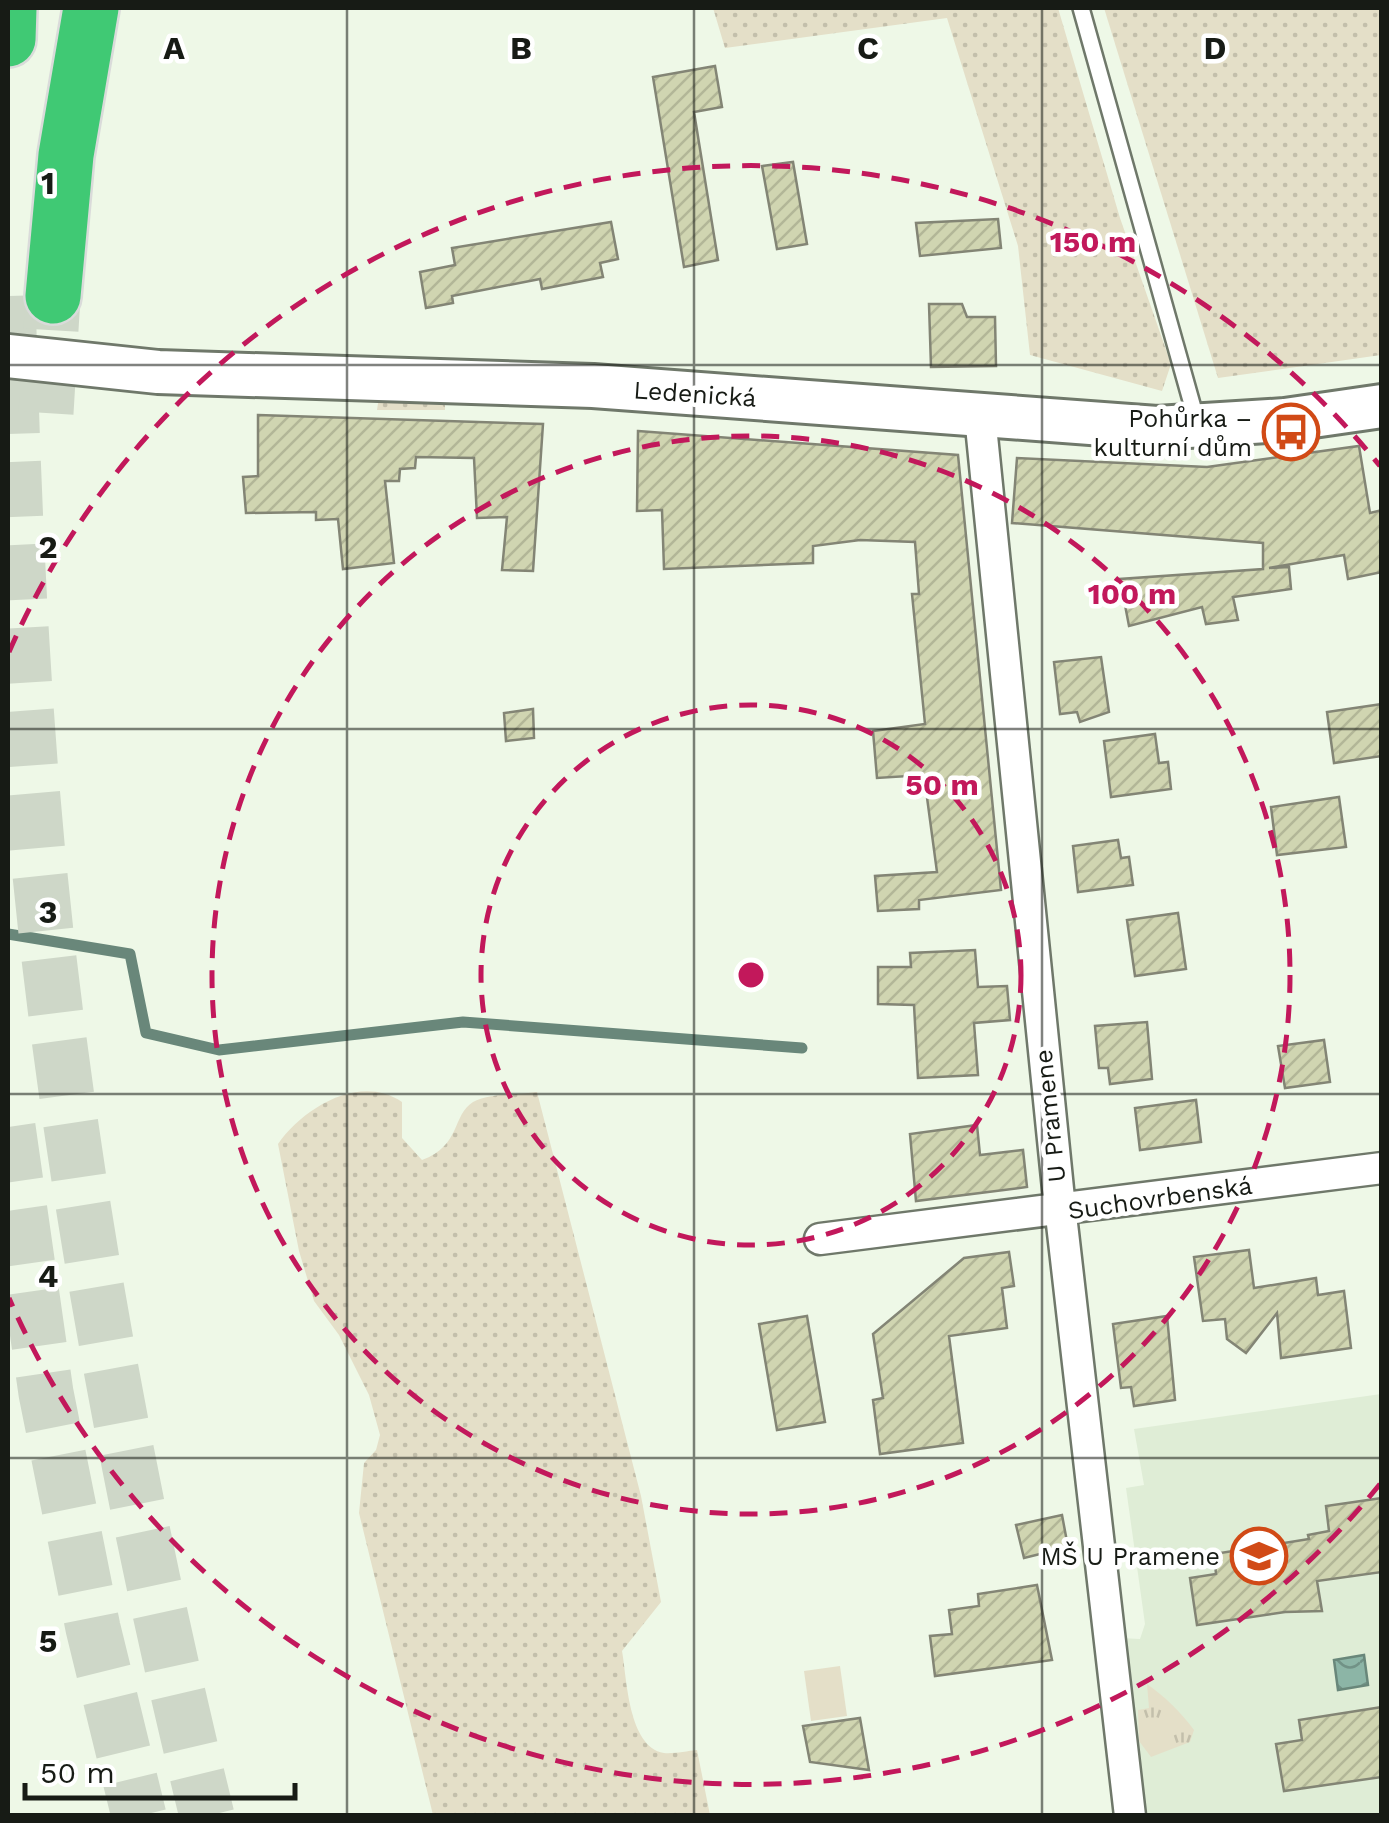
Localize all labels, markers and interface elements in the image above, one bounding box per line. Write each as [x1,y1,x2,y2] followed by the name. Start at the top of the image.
[163,29,185,67] text: A
[510,29,532,67] text: B
[857,29,879,67] text: C
[1204,29,1226,67] text: D
[41,164,55,202] text: 1
[1050,224,1136,259] text: 150 m
[632,375,758,413] street label: Ledenická
[1261,402,1321,462] bus stop icon: Pohůrka – kulturní dům
[1094,404,1252,462] place label: Pohůrka – kulturní dům
[38,528,58,566] text: 2
[1088,576,1176,611] text: 100 m
[905,767,979,802] text: 50 m
[39,893,57,931] text: 3
[733,957,769,993] centre of rings
[1029,1048,1071,1184] street label: U Pramene
[1066,1171,1254,1225] street label: Suchovrbenská
[38,1257,58,1295] text: 4
[1229,1526,1289,1586] school or university icon: MŠ U Pramene
[1040,1541,1220,1571] place label: MŠ U Pramene
[39,1622,57,1660] text: 5
[25,1738,295,1800] scale bar
[40,1755,115,1790] text: 50 m

